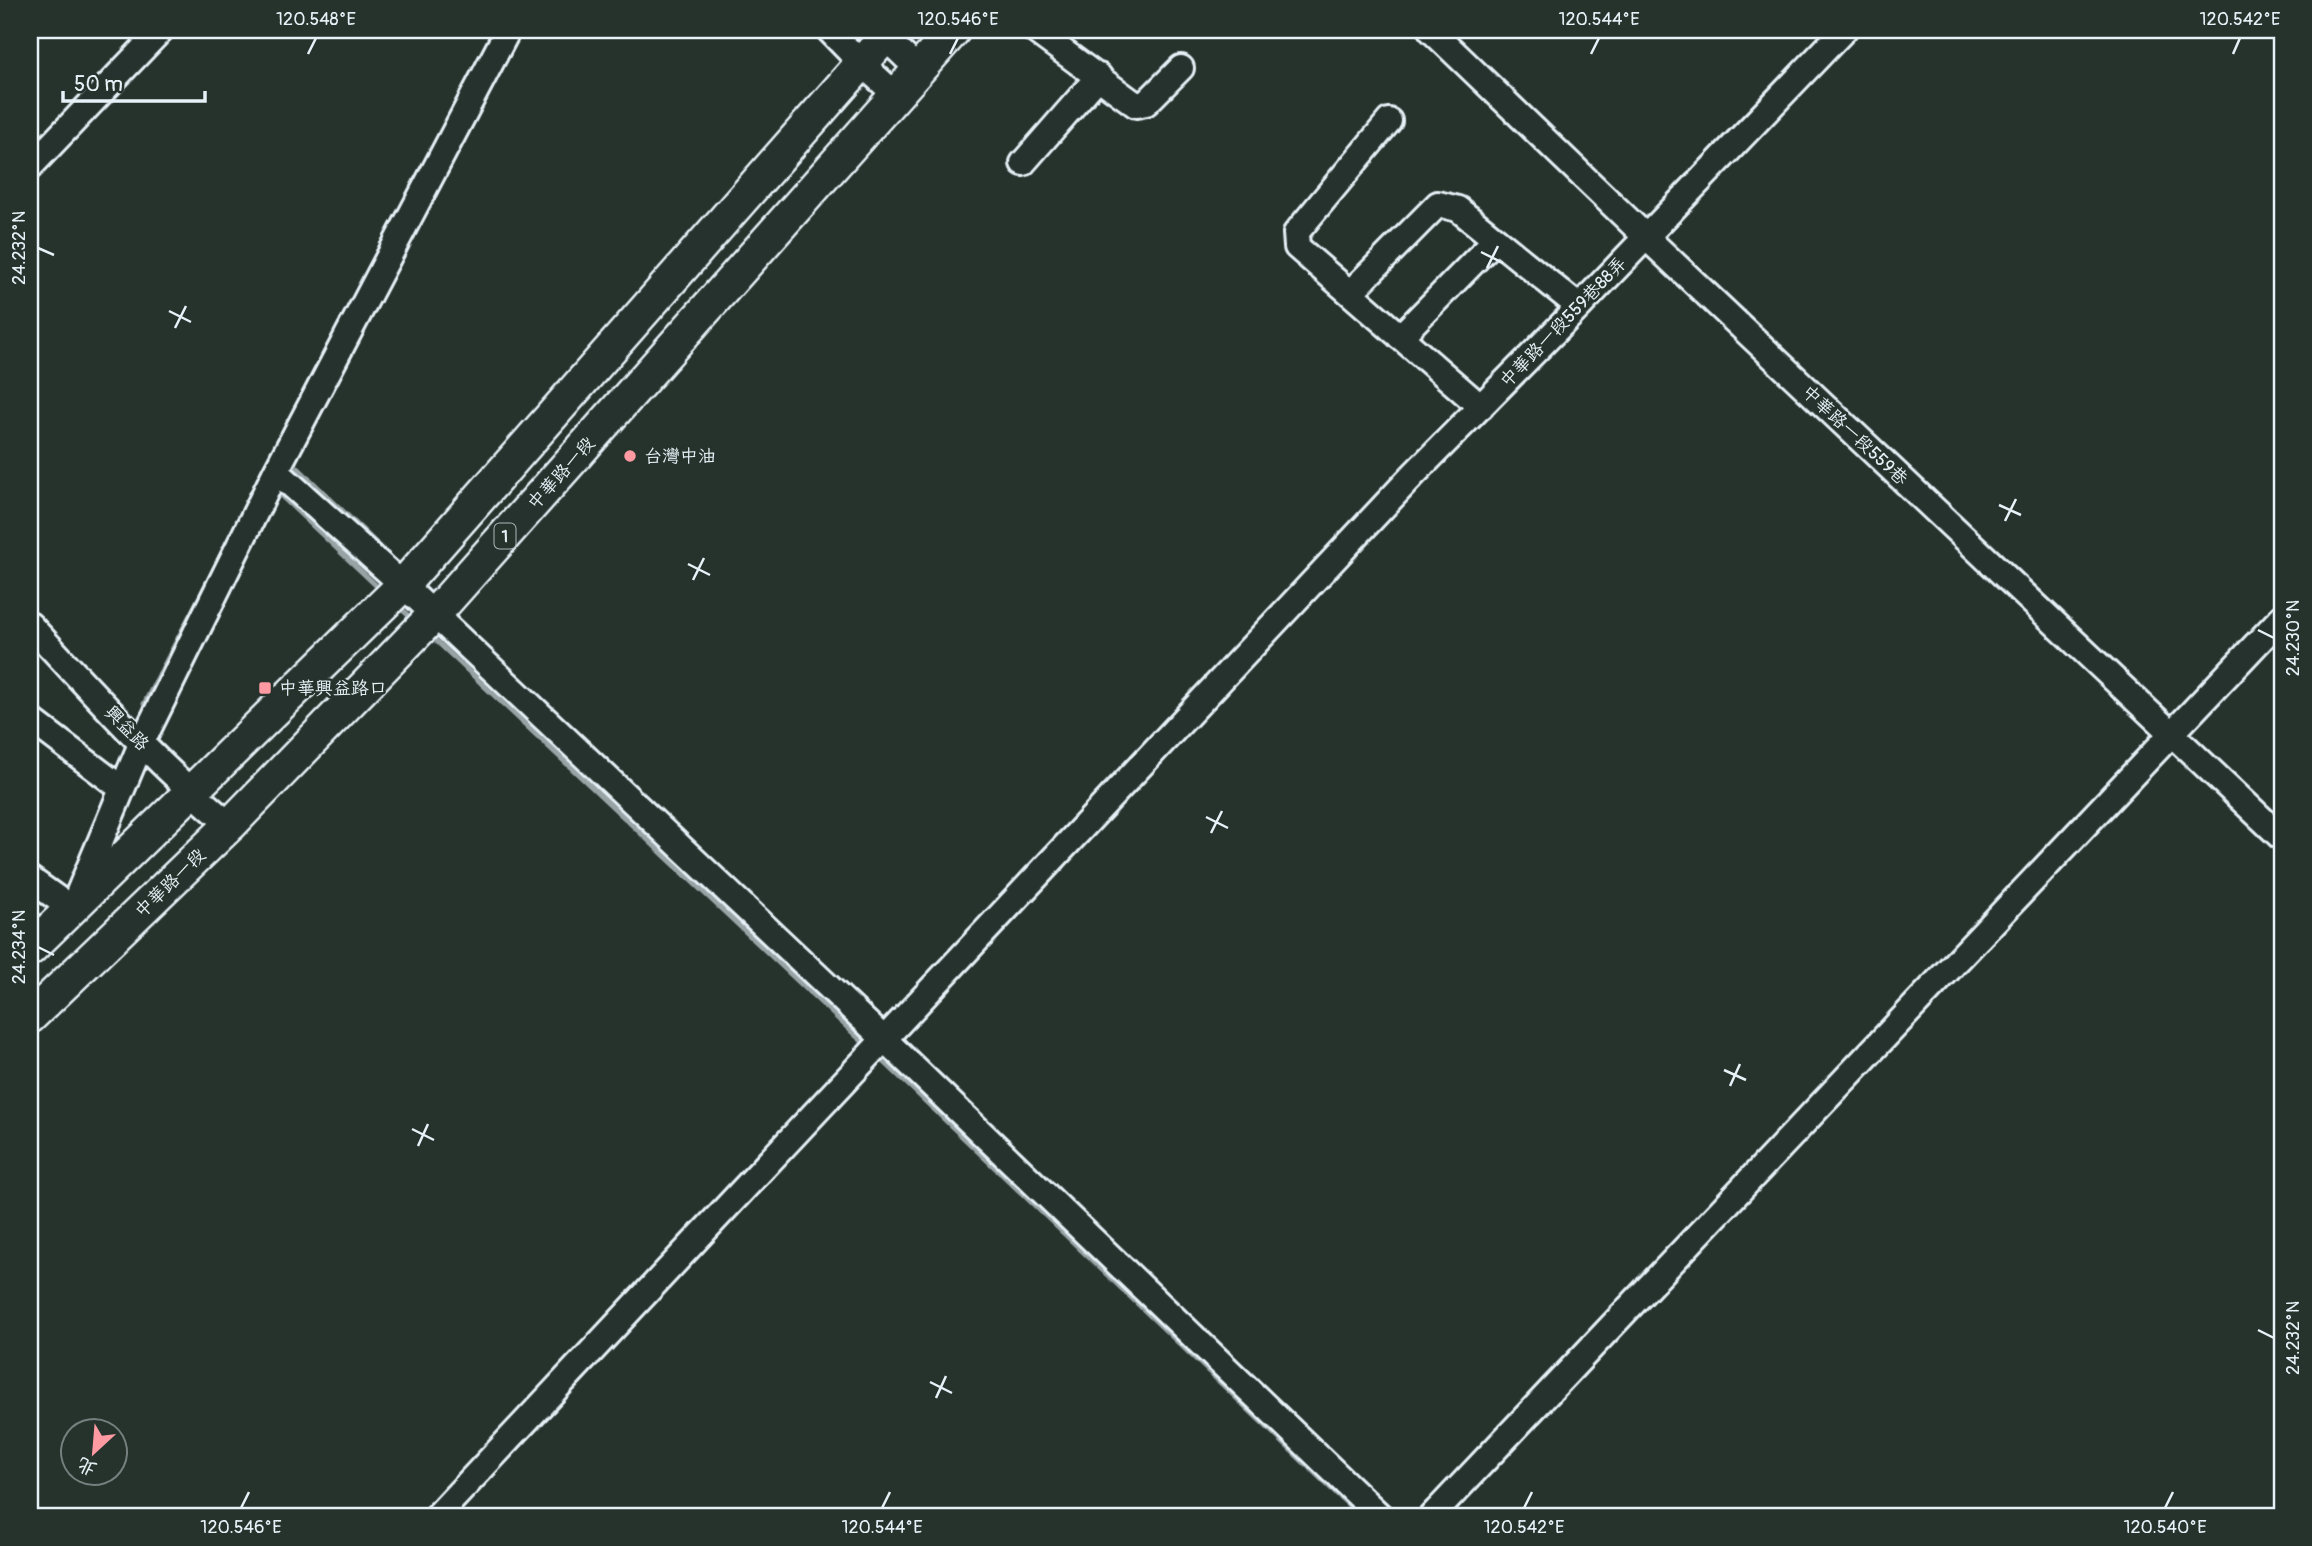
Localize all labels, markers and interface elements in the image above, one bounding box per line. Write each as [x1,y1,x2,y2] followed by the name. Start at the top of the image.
[276,8,356,31] text: 120.548°E
[917,8,999,31] text: 120.546°E
[1558,8,1640,31] text: 120.544°E
[2200,8,2280,31] text: 120.542°E
[63,60,205,104] scale bar
[74,71,123,98] text: 50 m
[8,211,31,285] text: 24.232°N
[1495,252,1632,393] street label: 中華路一段559巷88弄
[1797,380,1913,490] street label: 中華路一段559巷
[523,432,600,514] street label: 中華路一段
[644,445,716,468] place label: 台灣中油
[622,448,638,464] marker: 台灣中油
[494,524,516,548] road number: 1
[2282,600,2305,676] text: 24.230°N
[279,677,387,700] place label: 中華興益路口
[257,680,273,696] marker: 中華興益路口
[100,701,154,756] street label: 興益路
[130,844,211,923] street label: 中華路一段
[8,910,31,984] text: 24.234°N
[2282,1301,2305,1375] text: 24.232°N
[60,1416,130,1486] north arrow
[73,1451,101,1481] text: 北
[200,1516,282,1539] text: 120.546°E
[841,1516,923,1539] text: 120.544°E
[1484,1516,1564,1539] text: 120.542°E
[2123,1516,2207,1539] text: 120.540°E

